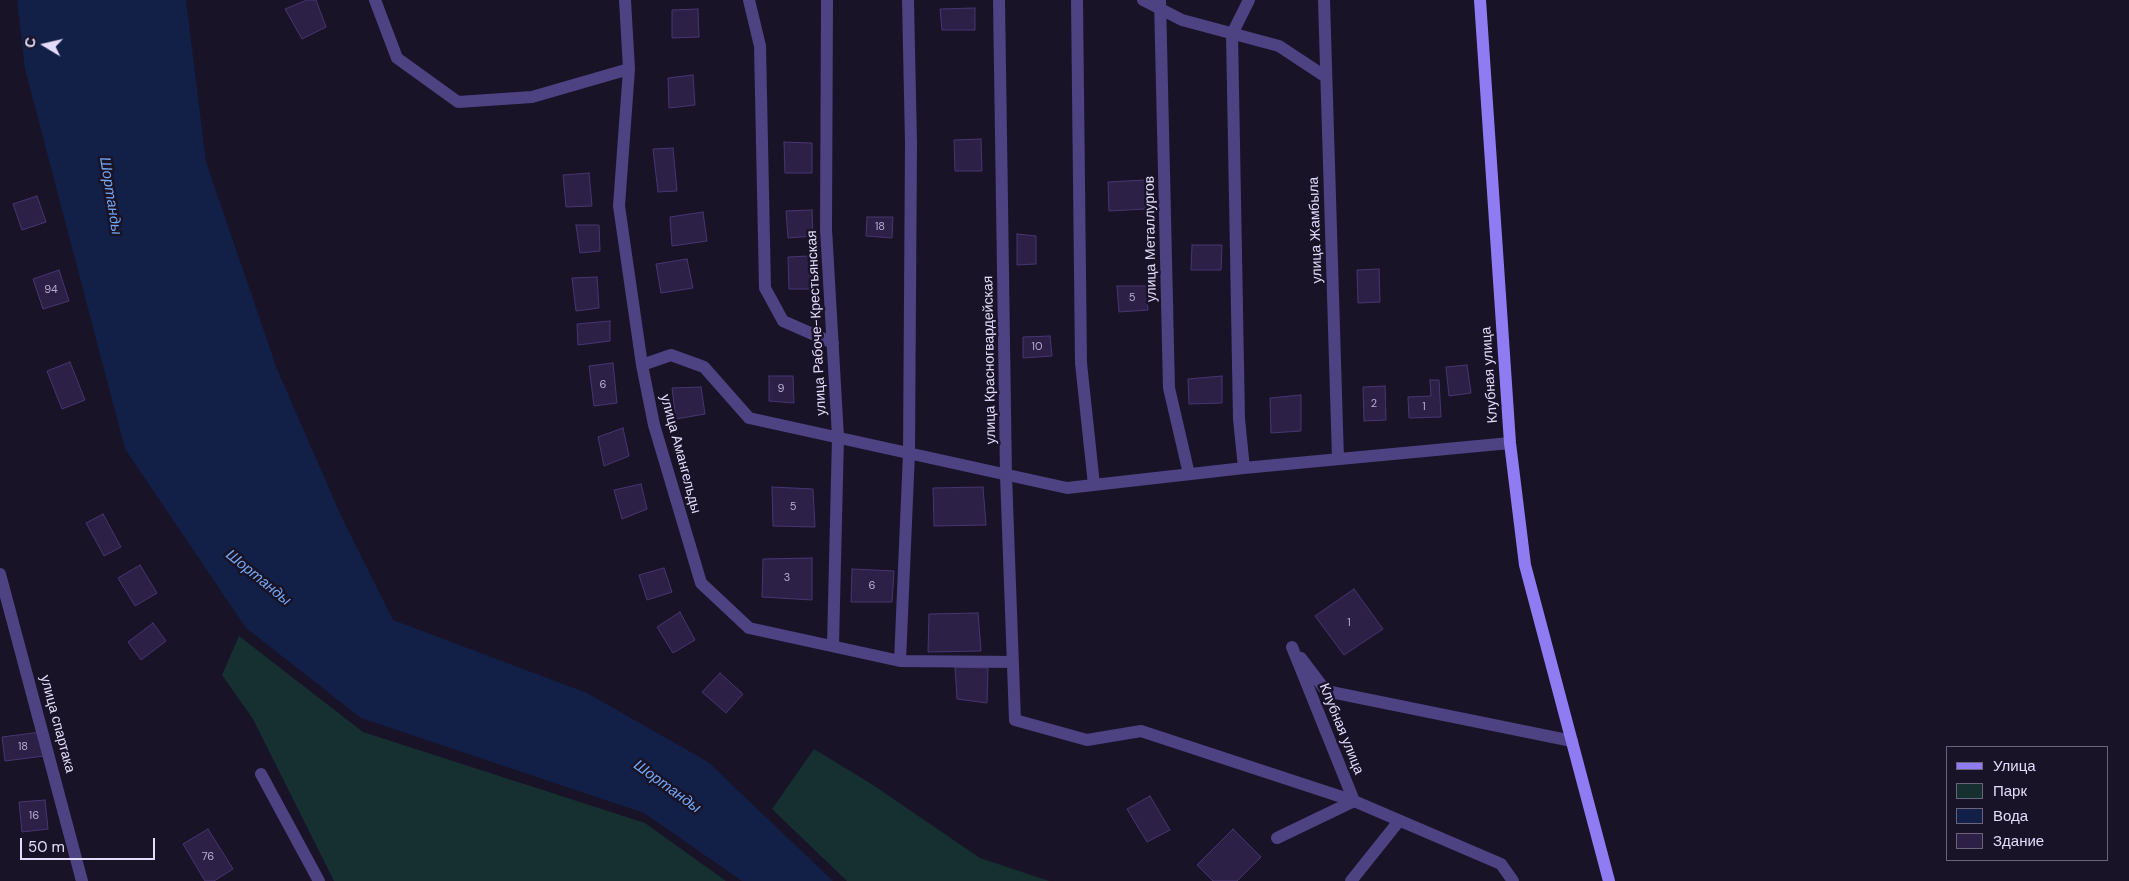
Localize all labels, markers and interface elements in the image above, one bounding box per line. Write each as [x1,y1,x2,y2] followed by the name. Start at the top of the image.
[20,20,70,70] north arrow
[21,36,40,49] text: С
[95,156,125,236] water label: Шортанды
[1141,176,1161,302] street label: улица Металлургов
[1306,176,1326,284] street label: улица Жамбыла
[875,220,885,234] house number: 18
[804,230,830,416] street label: улица Рабоче-Крестьянская
[980,276,1000,444] street label: улица Красногвардейская
[44,283,58,297] house number: 94
[1129,291,1135,305] house number: 5
[1478,326,1502,424] street label: Клубная улица
[1032,340,1042,354] house number: 10
[600,378,606,392] house number: 6
[778,382,784,396] house number: 9
[656,393,704,515] street label: улица Амангельды
[1371,397,1377,411] house number: 2
[1422,400,1426,414] house number: 1
[790,500,796,514] house number: 5
[222,546,294,610] water label: Шортанды
[784,571,790,585] house number: 3
[869,579,875,593] house number: 6
[1347,616,1351,630] house number: 1
[36,673,78,775] street label: улица спартака
[1315,681,1367,777] street label: Клубная улица
[18,740,28,754] house number: 18
[1946,746,2109,861] legend
[1993,756,2036,776] text: Улица
[630,757,704,817] water label: Шортанды
[1993,781,2027,801] text: Парк
[1993,806,2028,826] text: Вода
[29,809,39,823] house number: 16
[22,828,158,860] scale bar
[1993,831,2044,851] text: Здание
[28,837,65,857] text: 50 m
[202,850,214,864] house number: 76

